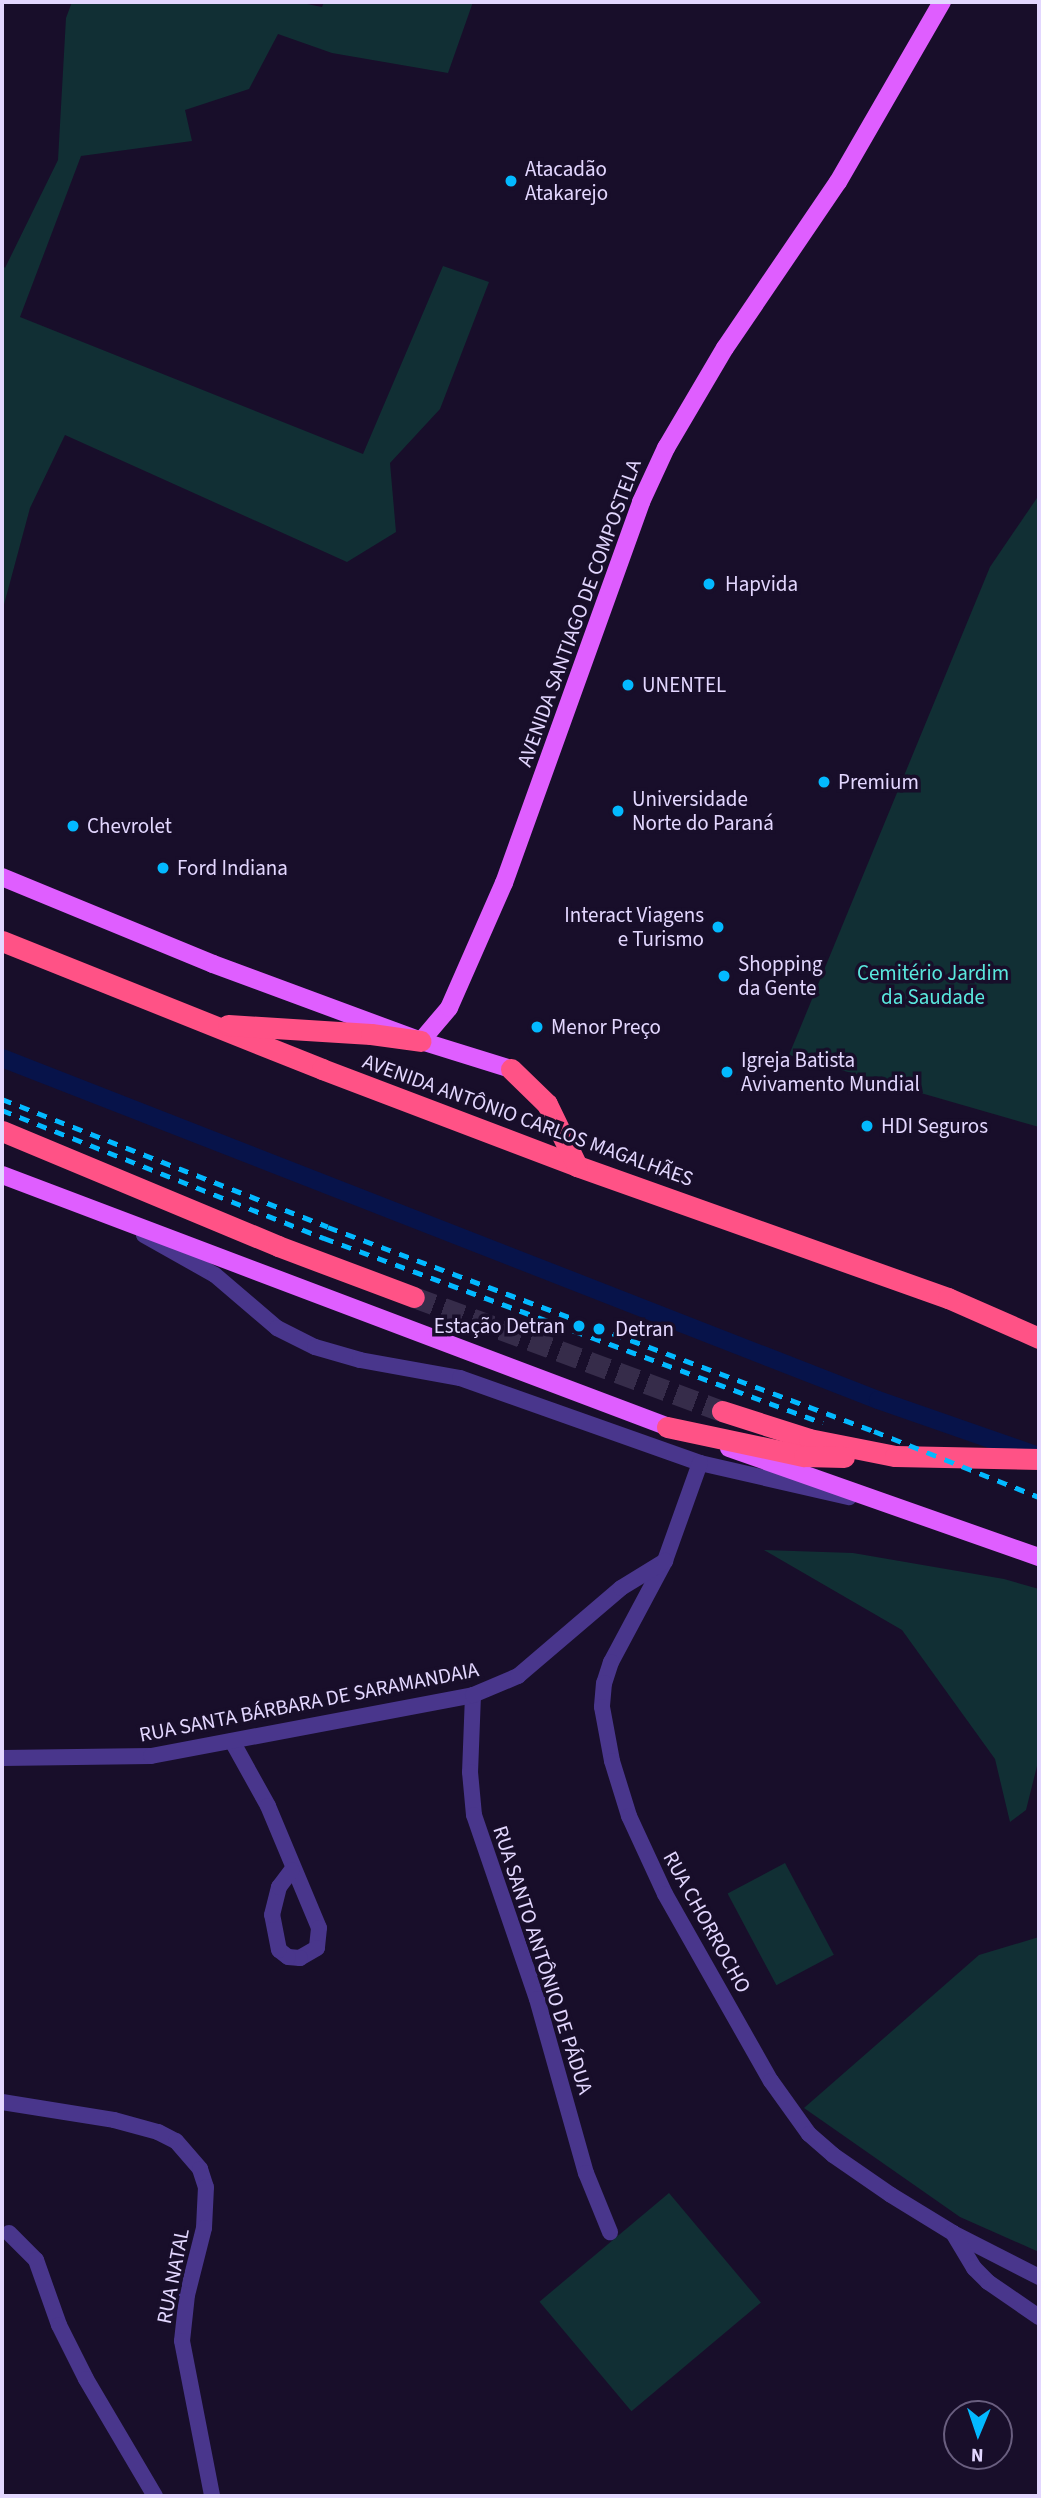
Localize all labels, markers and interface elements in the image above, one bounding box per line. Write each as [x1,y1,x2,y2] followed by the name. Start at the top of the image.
[525,156,608,206] place label: Atacadão Atakarejo
[503,173,519,189] marker: Atacadão Atakarejo
[512,456,646,770] street label: AVENIDA SANTIAGO DE COMPOSTELA
[725,571,798,597] place label: Hapvida
[699,574,719,594] marker: Hapvida
[642,672,726,698] place label: UNENTEL
[620,677,636,693] marker: UNENTEL
[838,769,919,795] place label: Premium
[816,774,832,790] marker: Premium
[632,786,774,836] place label: Universidade Norte do Paraná
[610,803,626,819] marker: Universidade Norte do Paraná
[87,813,172,839] place label: Chevrolet
[65,818,81,834] marker: Chevrolet
[177,855,288,881] place label: Ford Indiana
[155,860,171,876] marker: Ford Indiana
[564,902,704,952] place label: Interact Viagens e Turismo
[710,919,726,935] marker: Interact Viagens e Turismo
[738,951,823,1001] place label: Shopping da Gente
[857,960,1009,1010] park label: Cemitério Jardim da Saudade
[716,968,732,984] marker: Shopping da Gente
[551,1014,661,1040] place label: Menor Preço
[529,1019,545,1035] marker: Menor Preço
[741,1047,920,1097] place label: Igreja Batista Avivamento Mundial
[359,1048,697,1192] street label: AVENIDA ANTÔNIO CARLOS MAGALHÃES
[719,1064,735,1080] marker: Igreja Batista Avivamento Mundial
[881,1113,988,1139] place label: HDI Seguros
[859,1118,875,1134] marker: HDI Seguros
[434,1313,565,1339] place label: Estação Detran
[615,1316,674,1342] place label: Detran
[571,1318,587,1334] marker: Estação Detran
[589,1319,609,1339] marker: Detran
[137,1657,481,1747] street label: RUA SANTA BÁRBARA DE SARAMANDAIA
[488,1823,598,2097] street label: RUA SANTO ANTÔNIO DE PÁDUA
[658,1847,756,1997] street label: RUA CHORROCHO
[151,2226,195,2326] street label: RUA NATAL
[943,2400,1013,2470] north arrow
[971,2441,984,2468] text: N

